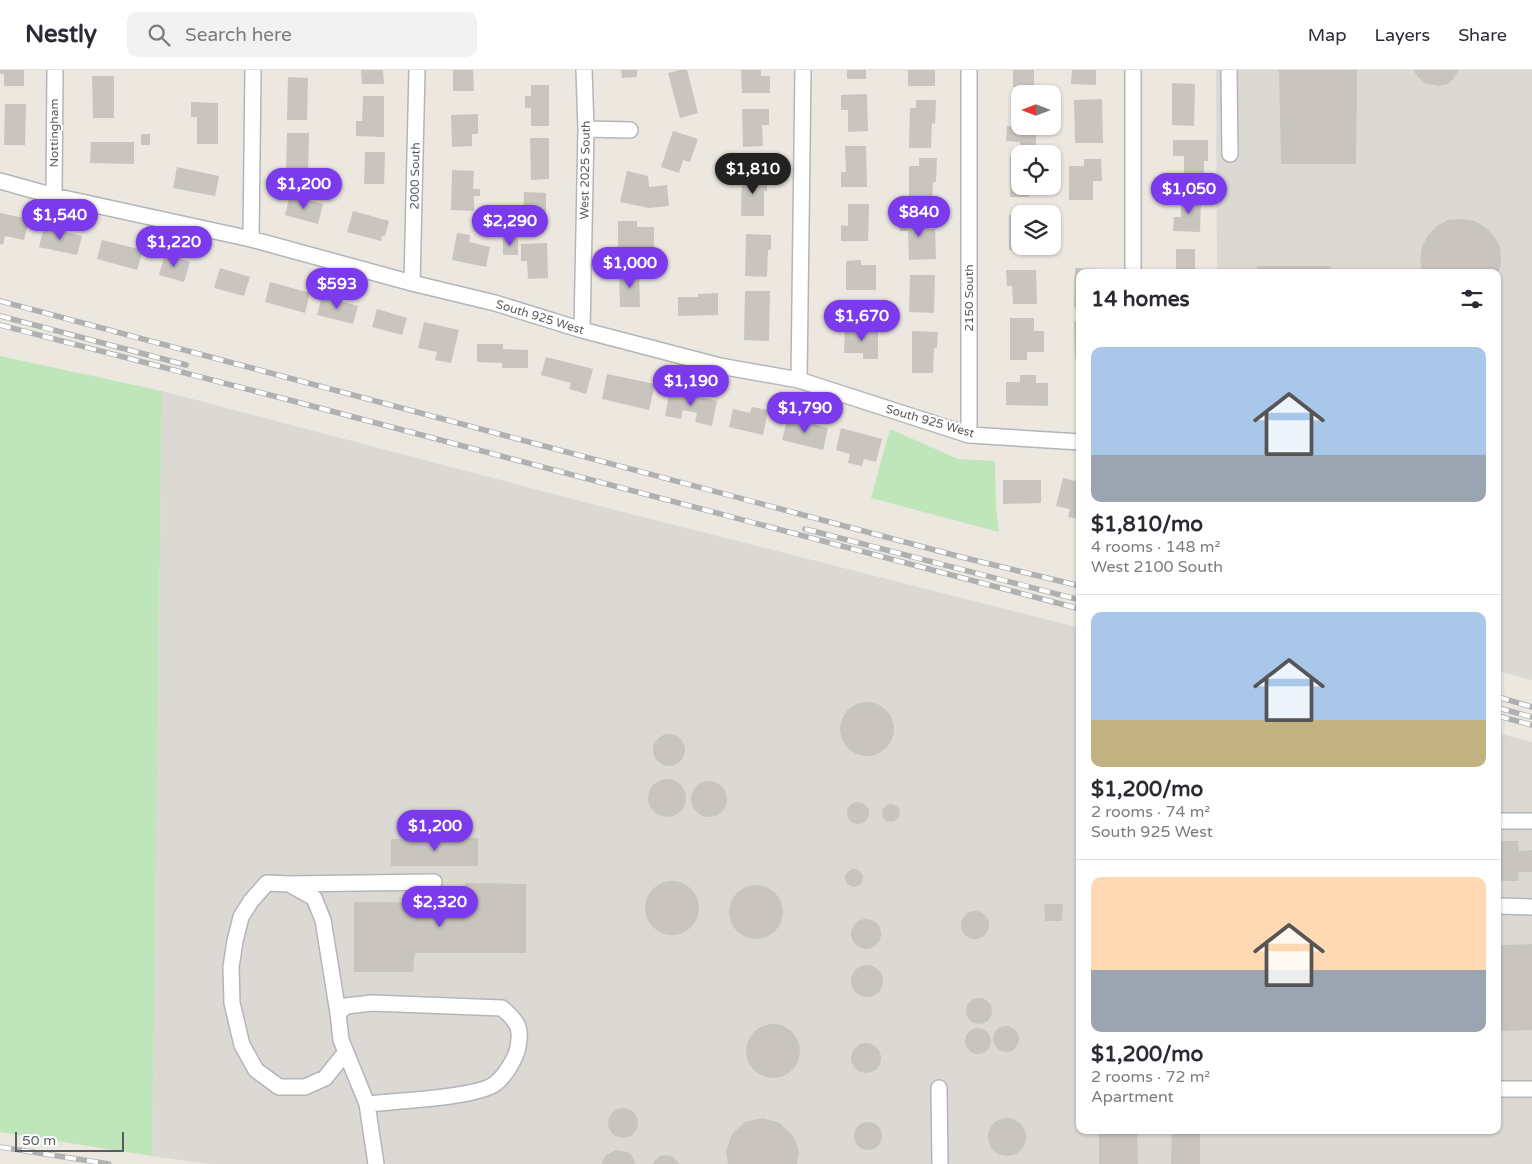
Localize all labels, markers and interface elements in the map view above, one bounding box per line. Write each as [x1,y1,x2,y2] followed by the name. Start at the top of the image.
[127,12,477,57] search box
[25,20,97,49] text: Nestly
[145,21,173,49] icon: search
[185,24,292,46] text: Search here
[1308,24,1347,46] text: Map
[1375,24,1430,46] text: Layers
[1458,24,1507,46] text: Share
[1011,85,1061,135] north arrow
[1011,85,1061,255] map controls
[47,99,61,167] street label: Nottingham
[577,120,593,220] street label: West 2025 South
[407,142,423,210] street label: 2000 South
[1011,145,1061,195] button: locate
[712,152,794,195] pin: $1,810
[726,159,780,179] text: $1,810
[263,168,345,210] pin: $1,200
[1148,172,1230,215] pin: $1,050
[277,174,331,194] text: $1,200
[1162,179,1216,199] text: $1,050
[889,196,949,238] pin: $840
[19,198,101,241] pin: $1,540
[899,202,939,222] text: $840
[469,204,551,247] pin: $2,290
[33,205,87,225] text: $1,540
[1011,205,1061,255] button: layers
[483,211,537,231] text: $2,290
[133,226,215,268] pin: $1,220
[147,232,201,252] text: $1,220
[589,246,671,289] pin: $1,000
[603,253,657,273] text: $1,000
[962,264,976,332] street label: 2150 South
[307,268,367,310] pin: $593
[317,274,357,294] text: $593
[1458,285,1486,313] icon: filters
[1091,287,1190,312] text: 14 homes
[494,297,586,337] street label: South 925 West
[821,300,903,342] pin: $1,670
[835,306,889,326] text: $1,670
[650,364,732,407] pin: $1,190
[664,371,718,391] text: $1,190
[1244,379,1334,469] icon: home
[764,392,846,434] pin: $1,790
[778,398,832,418] text: $1,790
[884,402,976,440] street label: South 925 West
[1091,512,1203,537] text: $1,810/mo
[1091,537,1220,557] text: 4 rooms · 148 m²
[1091,557,1223,577] text: West 2100 South
[1244,645,1334,735] icon: home
[1091,777,1203,802] text: $1,200/mo
[1091,802,1210,822] text: 2 rooms · 74 m²
[394,810,476,852] pin: $1,200
[408,816,462,836] text: $1,200
[1091,822,1213,842] text: South 925 West
[399,886,481,928] pin: $2,320
[413,892,467,912] text: $2,320
[1244,910,1334,1000] icon: home
[1091,1042,1203,1067] text: $1,200/mo
[1091,1067,1210,1087] text: 2 rooms · 72 m²
[1091,1087,1174,1107] text: Apartment
[15,1129,124,1152] scale bar
[22,1132,56,1149] text: 50 m

